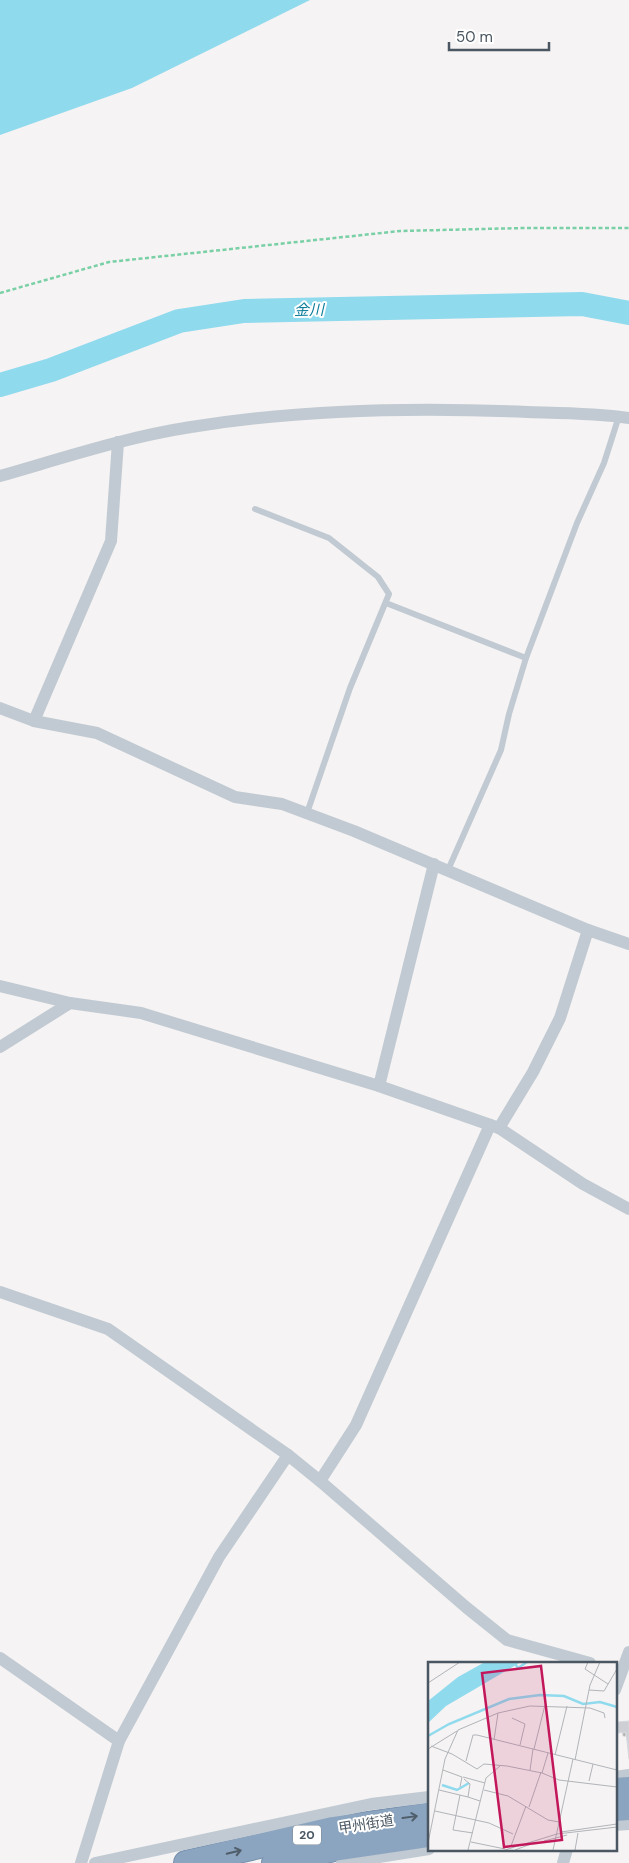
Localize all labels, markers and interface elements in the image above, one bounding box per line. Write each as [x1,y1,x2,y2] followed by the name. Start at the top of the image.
[449,20,549,52] scale bar
[456,27,493,47] text: 50 m
[294,300,326,320] water label: 金川
[428,1662,616,1850] inset map
[337,1811,395,1837] street label: 甲州街道
[402,1812,418,1822] one-way arrow
[293,1826,321,1844] road number: 20
[225,1847,241,1856] one-way arrow

